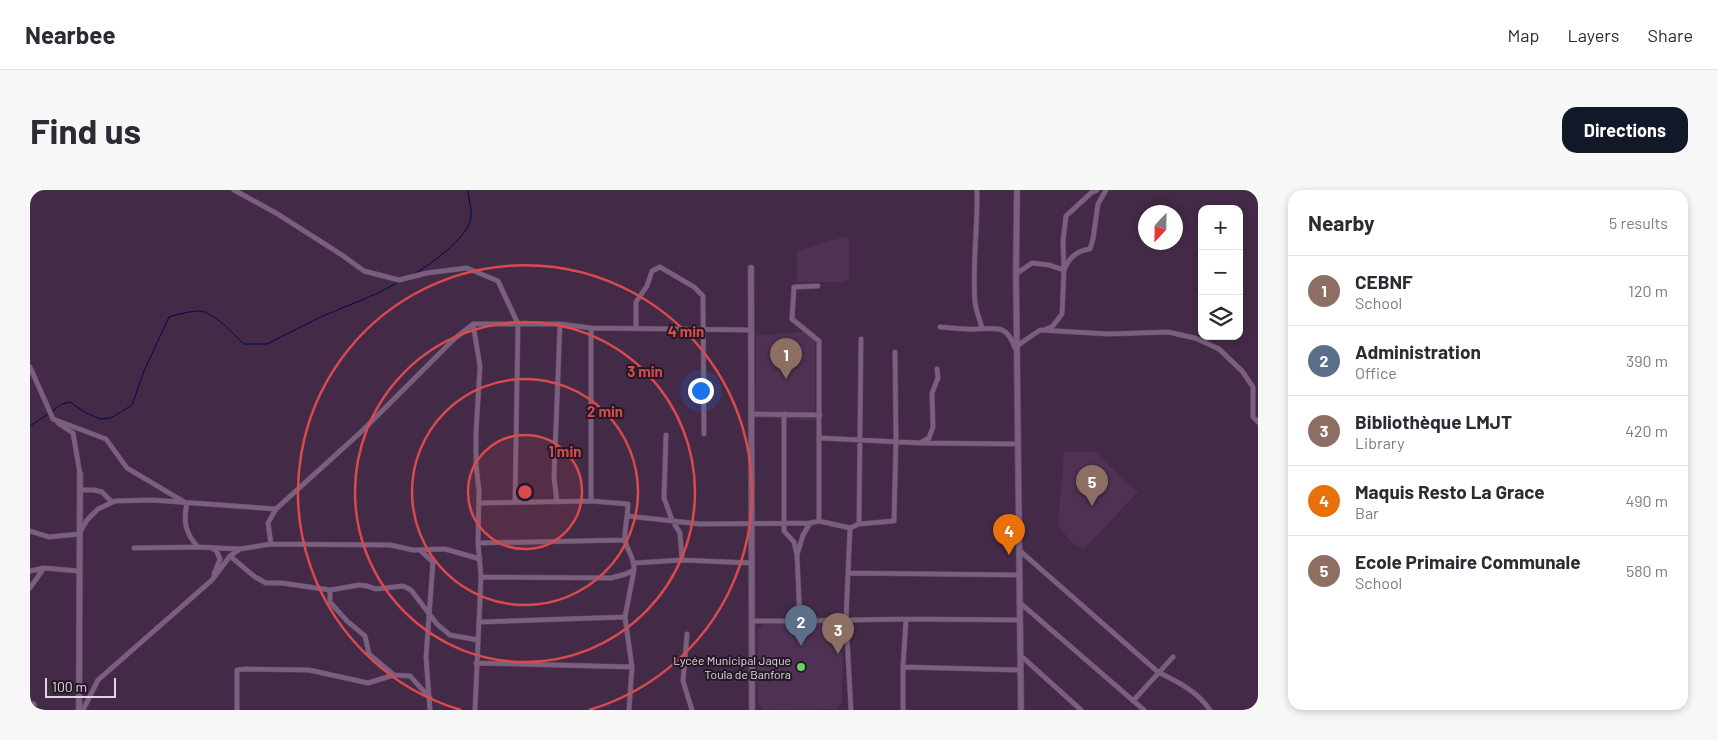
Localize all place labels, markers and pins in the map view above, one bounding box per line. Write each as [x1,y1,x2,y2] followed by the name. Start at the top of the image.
[770,338,802,379] pin: 1
[1076,465,1108,506] pin: 5
[516,483,534,501] centre of rings
[993,514,1025,555] pin: 4
[785,605,817,646] pin: 2
[822,613,854,654] pin: 3
[673,653,791,681] place label: Lycée Municipal Jaque Toula de Banfora
[795,661,807,673] marker: Lycée Municipal Jaque Toula de Banfora

